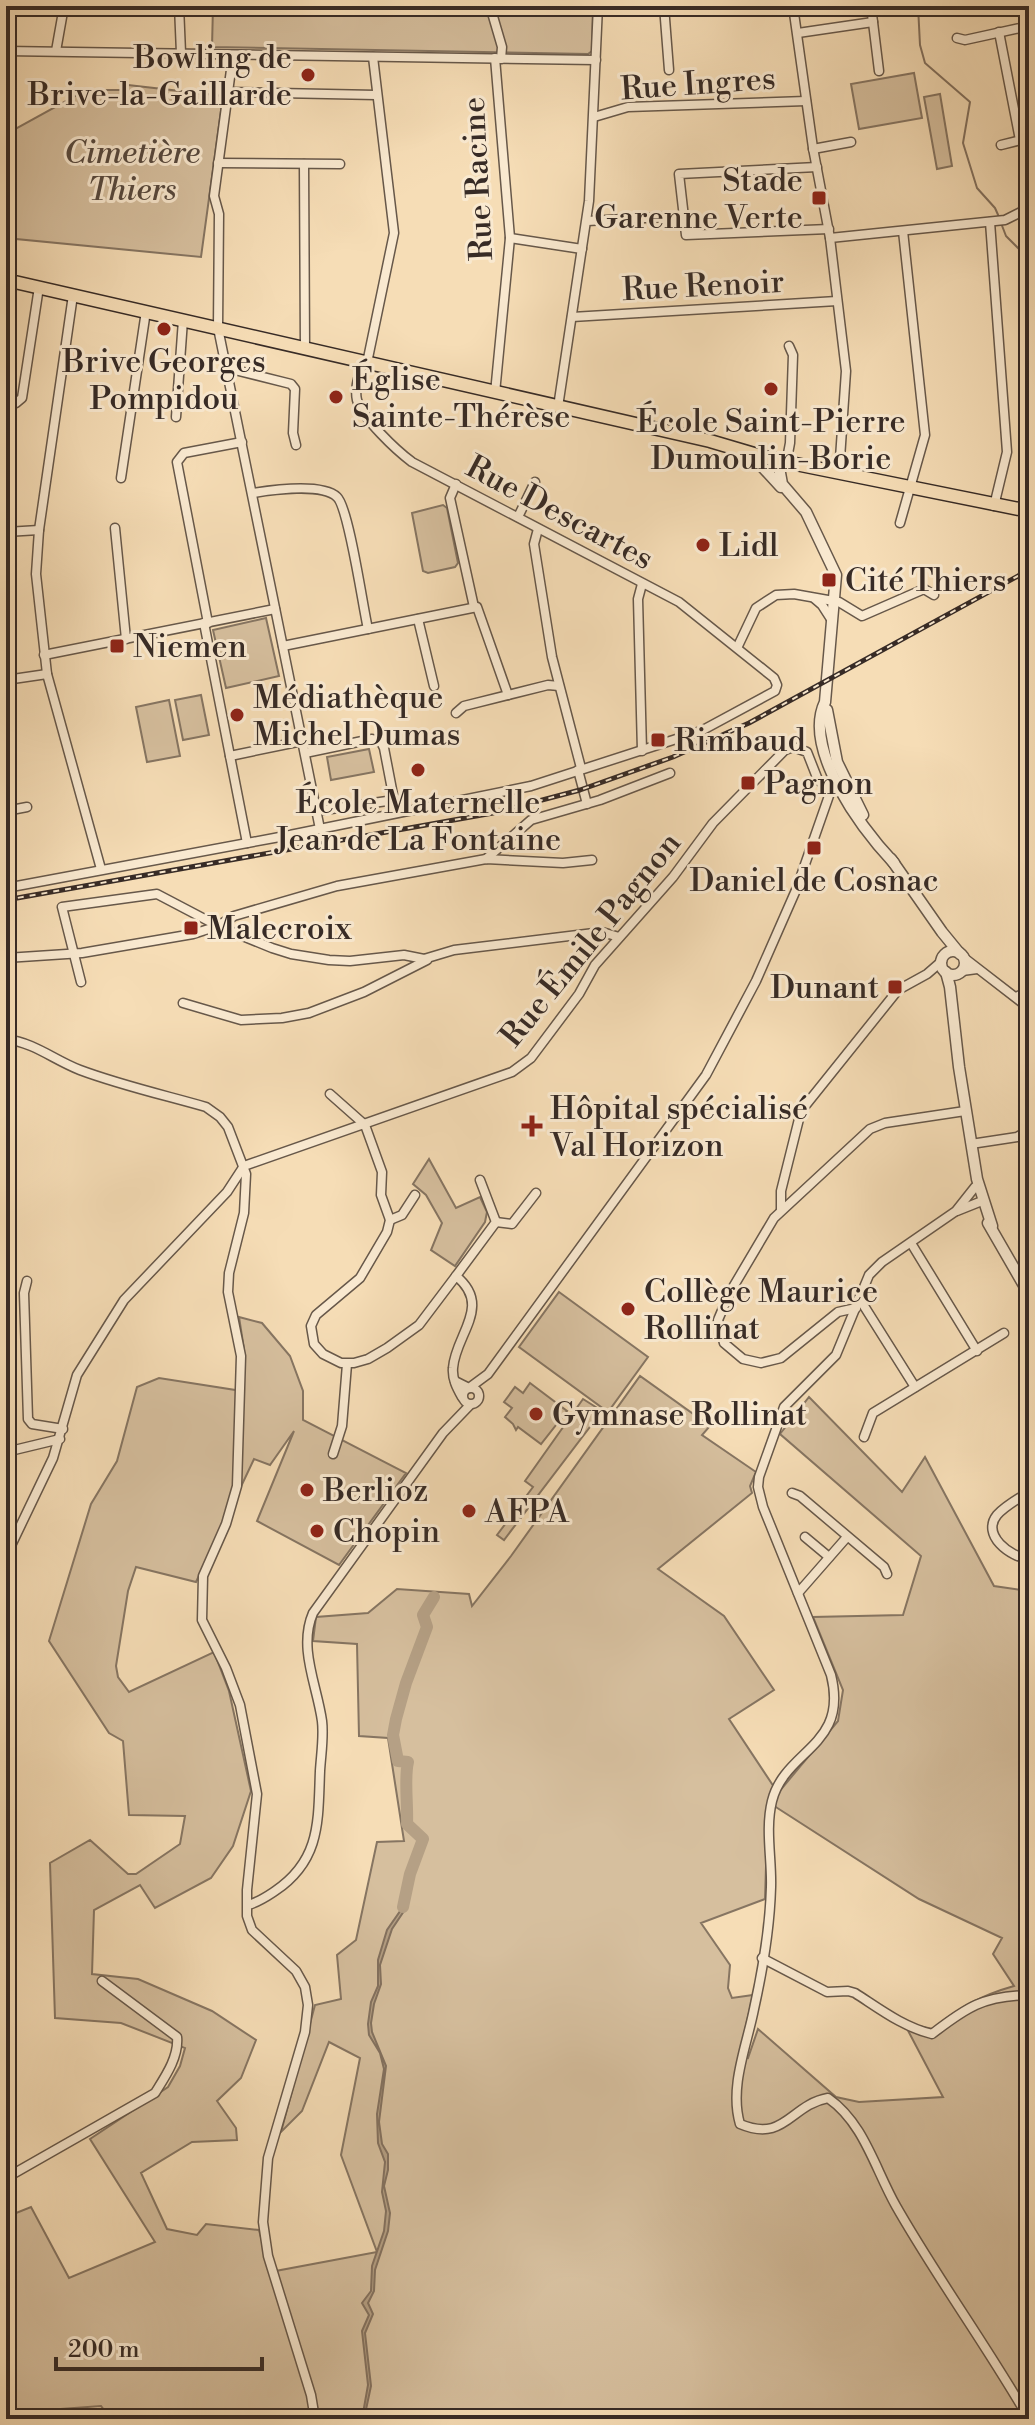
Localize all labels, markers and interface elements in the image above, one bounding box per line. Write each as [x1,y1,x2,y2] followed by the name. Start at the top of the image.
[27,38,292,115] place label: Bowling de Brive-la-Gaillarde
[619,59,777,109] street label: Rue Ingres
[299,66,317,84] marker: Bowling de Brive-la-Gaillarde
[454,96,502,262] street label: Rue Racine
[64,133,200,210] park label: Cimetière Thiers
[594,161,803,238] place label: Stade Garenne Verte
[810,189,828,207] marker: Stade Garenne Verte
[621,262,785,310] street label: Rue Renoir
[155,320,173,338] marker: Brive Georges Pompidou
[61,342,266,419] place label: Brive Georges Pompidou
[352,358,570,437] place label: Église Sainte-Thérèse
[762,380,780,398] marker: École Saint-Pierre Dumoulin-Borie
[327,388,345,406] marker: Église Sainte-Thérèse
[636,400,906,479] place label: École Saint-Pierre Dumoulin-Borie
[459,447,660,579] street label: Rue Descartes
[719,526,779,566] place label: Lidl
[694,536,712,554] marker: Lidl
[845,561,1007,601] place label: Cité Thiers
[820,571,838,589] marker: Cité Thiers
[133,627,247,667] place label: Niemen
[108,637,126,655] marker: Niemen
[253,678,460,755] place label: Médiathèque Michel Dumas
[228,706,246,724] marker: Médiathèque Michel Dumas
[674,721,806,761] place label: Rimbaud
[649,731,667,749] marker: Rimbaud
[409,761,427,779] marker: École Maternelle Jean de La Fontaine
[764,764,873,804] place label: Pagnon
[739,774,757,792] marker: Pagnon
[274,781,561,860] place label: École Maternelle Jean de La Fontaine
[490,823,690,1055] street label: Rue Émile Pagnon
[805,839,823,857] marker: Daniel de Cosnac
[689,861,939,901] place label: Daniel de Cosnac
[207,909,352,949] place label: Malecroix
[182,919,200,937] marker: Malecroix
[770,968,879,1008] place label: Dunant
[886,978,904,996] marker: Dunant
[549,1089,808,1166] place label: Hôpital spécialisé Val Horizon
[521,1115,543,1137] marker: Hôpital spécialisé Val Horizon
[644,1272,878,1349] place label: Collège Maurice Rollinat
[619,1300,637,1318] marker: Collège Maurice Rollinat
[552,1395,807,1435] place label: Gymnase Rollinat
[527,1405,545,1423] marker: Gymnase Rollinat
[322,1471,428,1511] place label: Berlioz
[298,1481,316,1499] marker: Berlioz
[484,1492,570,1532] place label: AFPA
[460,1502,478,1520] marker: AFPA
[333,1512,440,1552] place label: Chopin
[308,1522,326,1540] marker: Chopin
[56,2321,262,2371] scale bar
[68,2335,139,2365] text: 200 m

